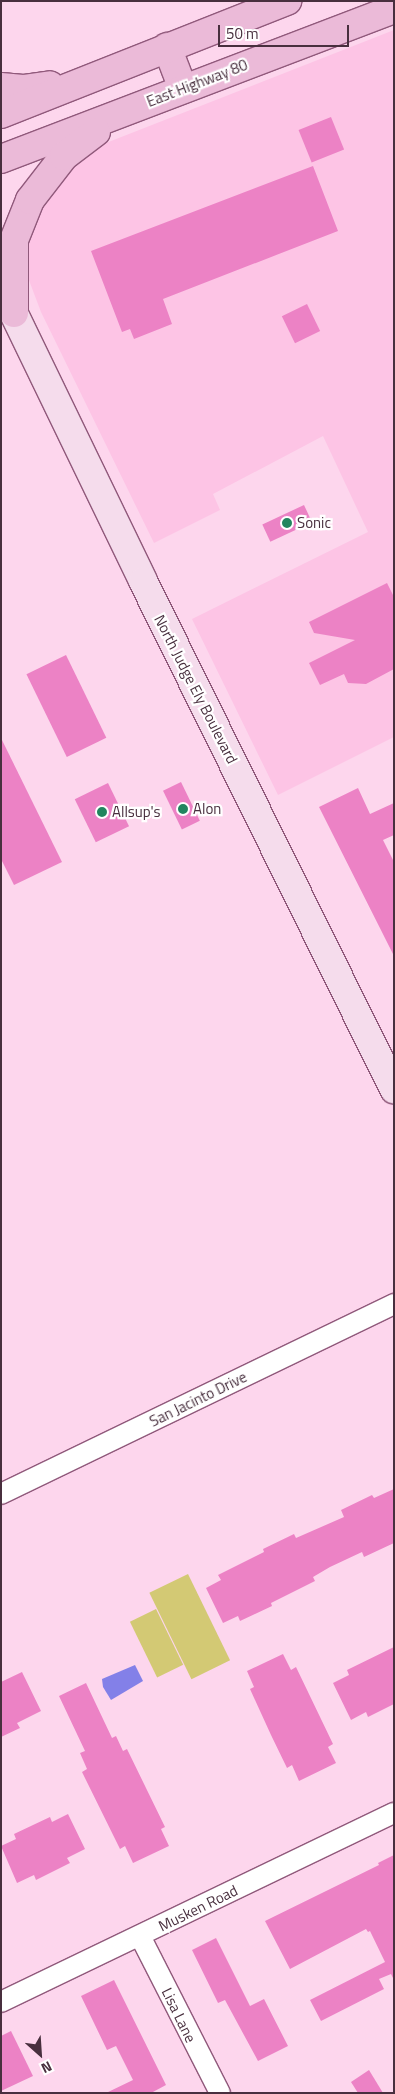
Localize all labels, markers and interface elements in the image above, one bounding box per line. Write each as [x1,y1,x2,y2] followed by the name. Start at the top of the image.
[220,15,351,47] scale bar
[226,22,259,45] text: 50 m
[144,55,250,111] street label: East Highway 80
[297,514,331,532] place label: Sonic
[281,517,293,529] marker: Sonic
[151,612,241,766] street label: North Judge Ely Boulevard
[193,800,221,818] place label: Alon
[112,803,160,821] place label: Allsup's
[177,803,189,815] marker: Alon
[96,806,108,818] marker: Allsup's
[146,1368,250,1430] street label: San Jacinto Drive
[155,1881,241,1935] street label: Musken Road
[158,1985,200,2045] street label: Lisa Lane
[15,2029,65,2079] north arrow
[38,2056,56,2079] text: N

